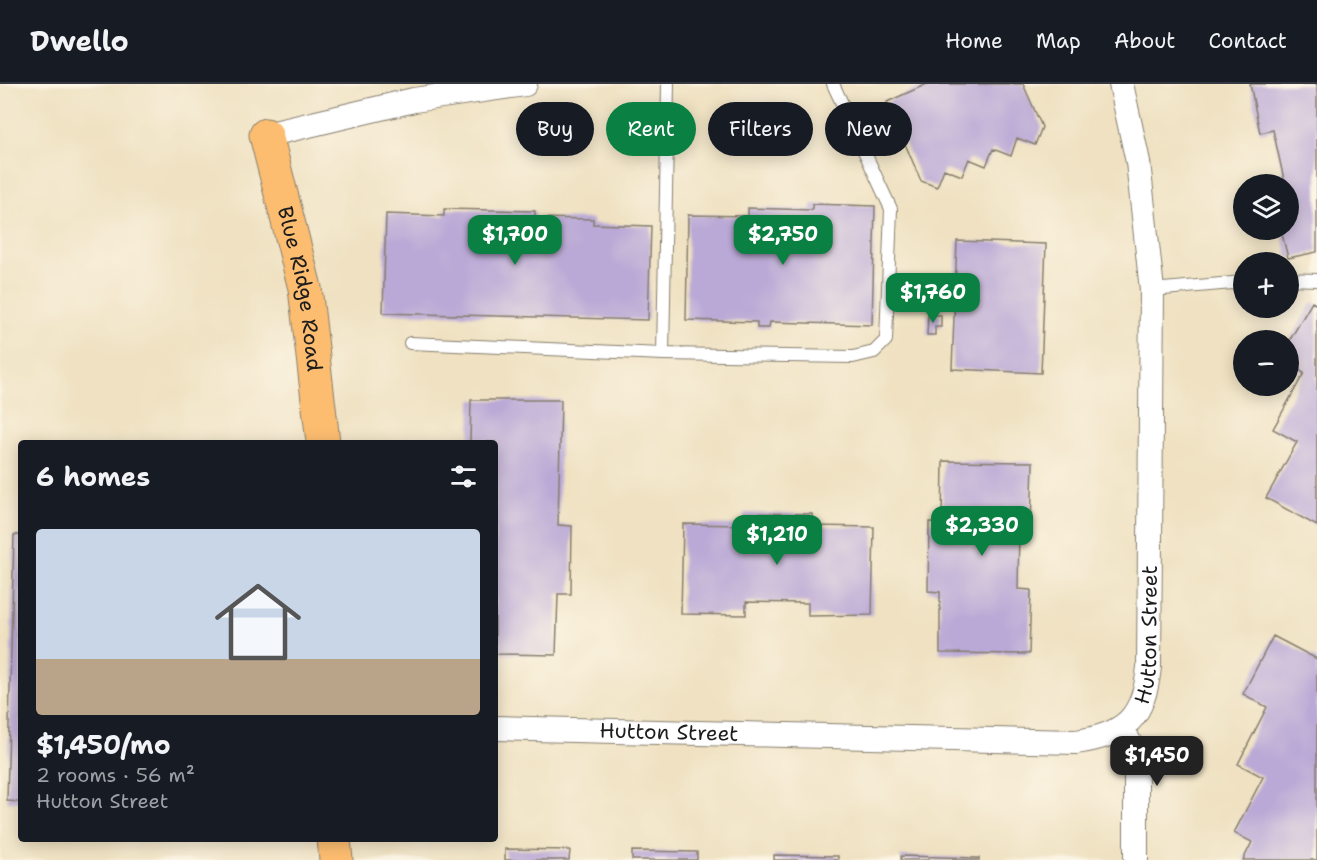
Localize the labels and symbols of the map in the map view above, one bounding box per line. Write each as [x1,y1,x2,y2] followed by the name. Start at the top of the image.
[271,203,329,373] street label: Blue Ridge Road
[466,215,564,266] pin: $1,700
[734,215,832,266] pin: $2,750
[884,273,982,324] pin: $1,760
[933,506,1031,557] pin: $2,330
[728,515,826,566] pin: $1,210
[1128,565,1164,708] street label: Hutton Street
[599,717,739,748] street label: Hutton Street
[1108,736,1206,787] pin: $1,450

